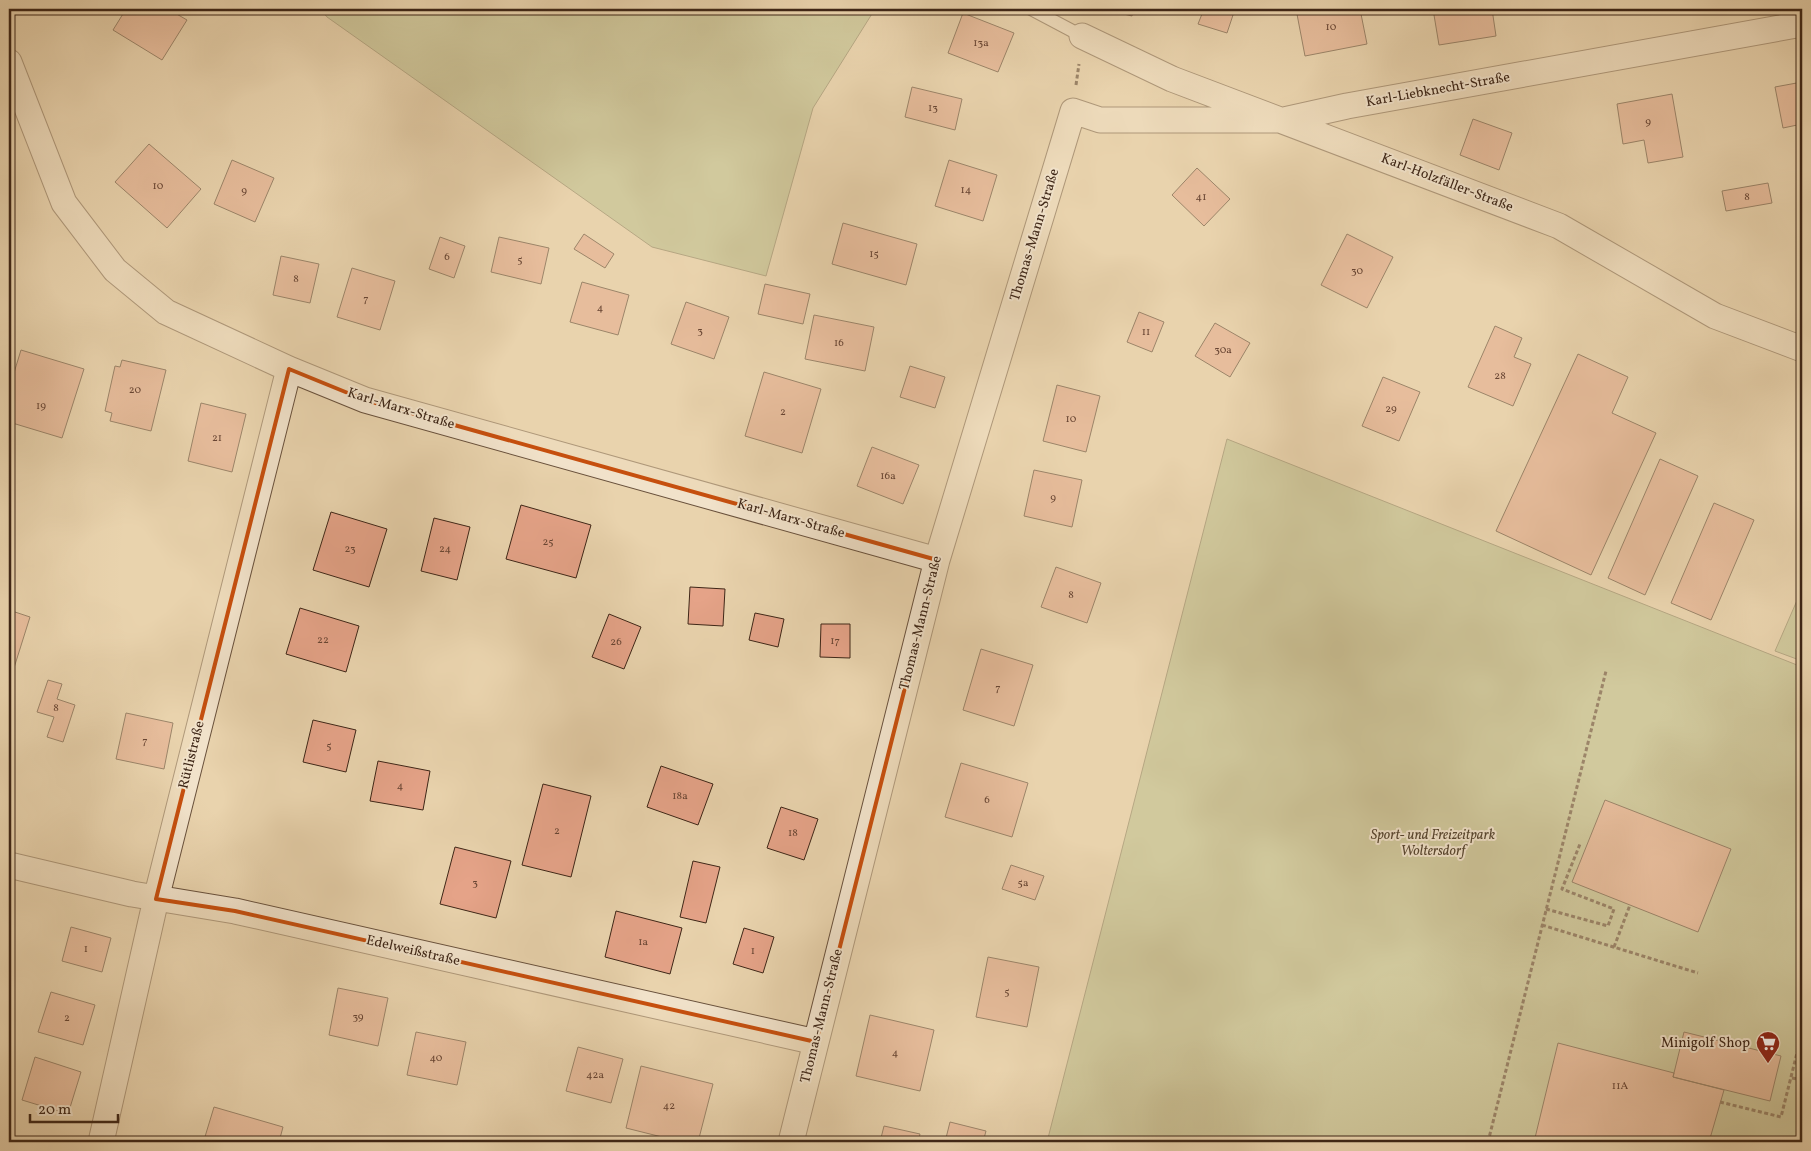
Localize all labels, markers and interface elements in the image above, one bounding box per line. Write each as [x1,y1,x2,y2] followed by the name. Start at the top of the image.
[1326,20,1337,35] house number: 10
[973,36,989,51] house number: 13a
[1364,68,1512,112] street label: Karl-Liebknecht-Straße
[928,101,938,116] house number: 13
[1645,115,1651,130] house number: 9
[1378,149,1516,217] street label: Karl-Holzfäller-Straße
[1006,166,1064,304] street label: Thomas-Mann-Straße
[153,179,164,194] house number: 10
[961,183,972,198] house number: 14
[241,184,247,199] house number: 9
[1196,190,1206,205] house number: 41
[1744,190,1750,205] house number: 8
[869,247,879,262] house number: 15
[444,250,450,265] house number: 6
[517,253,523,268] house number: 5
[1351,264,1363,279] house number: 30
[293,272,299,287] house number: 8
[363,292,369,307] house number: 7
[597,301,604,316] house number: 4
[697,324,703,339] house number: 3
[1142,325,1150,340] house number: 11
[834,336,844,351] house number: 16
[1214,343,1232,358] house number: 30a
[1494,369,1506,384] house number: 28
[129,383,142,398] house number: 20
[345,384,457,434] street label: Karl-Marx-Straße
[36,399,46,414] house number: 19
[1385,402,1397,417] house number: 29
[780,405,786,420] house number: 2
[1066,412,1077,427] house number: 10
[212,431,222,446] house number: 21
[880,469,896,484] house number: 16a
[1050,491,1056,506] house number: 9
[735,495,847,544] street label: Karl-Marx-Straße
[542,535,554,550] house number: 25
[344,542,356,557] house number: 23
[439,542,451,557] house number: 24
[895,554,947,692] street label: Thomas-Mann-Straße
[1068,588,1074,603] house number: 8
[317,633,329,648] house number: 22
[830,634,840,649] house number: 17
[610,635,622,650] house number: 26
[995,681,1001,696] house number: 7
[53,701,59,716] house number: 8
[174,719,210,791] street label: Rütlistraße
[142,734,148,749] house number: 7
[326,739,332,754] house number: 5
[397,779,404,794] house number: 4
[672,789,688,804] house number: 18a
[984,793,990,808] house number: 6
[554,824,560,839] house number: 2
[788,826,798,841] house number: 18
[1371,826,1496,861] park label: Sport- und Freizeitpark Woltersdorf
[472,876,478,891] house number: 3
[1018,876,1029,891] house number: 5a
[364,931,462,971] street label: Edelweißstraße
[638,935,648,950] house number: 1a
[84,942,88,957] house number: 1
[751,944,755,959] house number: 1
[796,947,848,1085] street label: Thomas-Mann-Straße
[1004,985,1010,1000] house number: 5
[352,1010,364,1025] house number: 39
[64,1011,70,1026] house number: 2
[1755,1030,1781,1064] supermarket icon: Minigolf Shop
[1661,1034,1750,1053] place label: Minigolf Shop
[892,1046,899,1061] house number: 4
[430,1051,443,1066] house number: 40
[586,1068,604,1083] house number: 42a
[1612,1079,1628,1094] house number: 11A
[30,1091,118,1123] scale bar
[663,1099,675,1114] house number: 42
[38,1100,71,1121] text: 20 m

